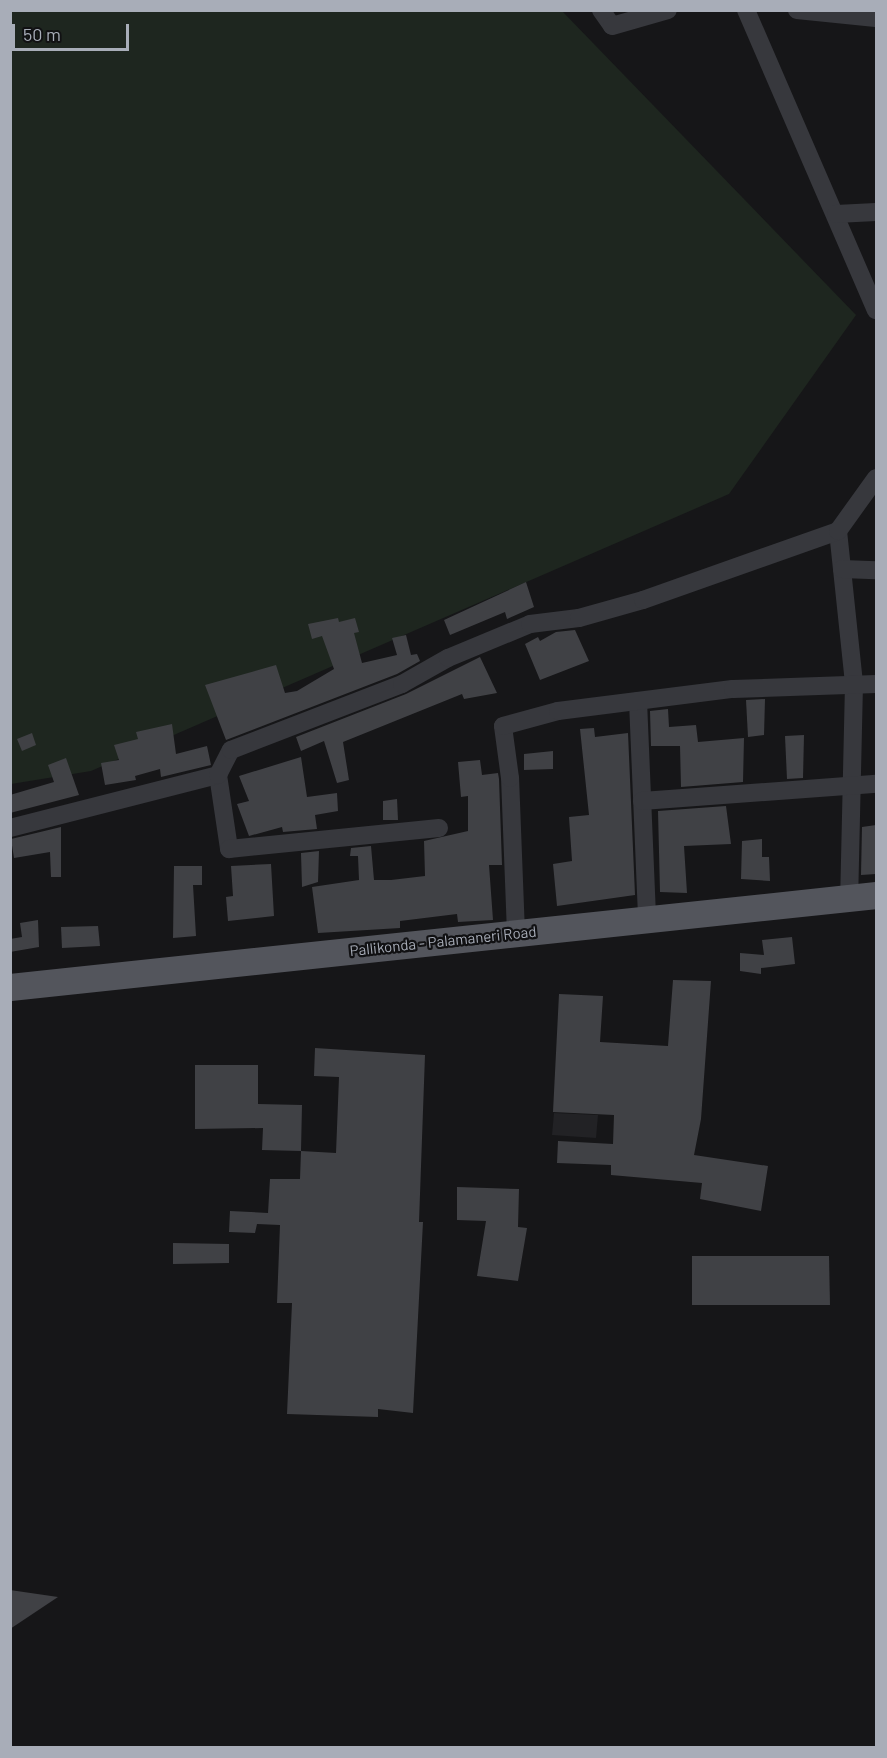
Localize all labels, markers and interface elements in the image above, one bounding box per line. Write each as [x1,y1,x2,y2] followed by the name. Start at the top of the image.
[15,12,132,50] scale bar
[23,23,61,45] text: 50 m
[349,922,537,960] street label: Pallikonda - Palamaneri Road

